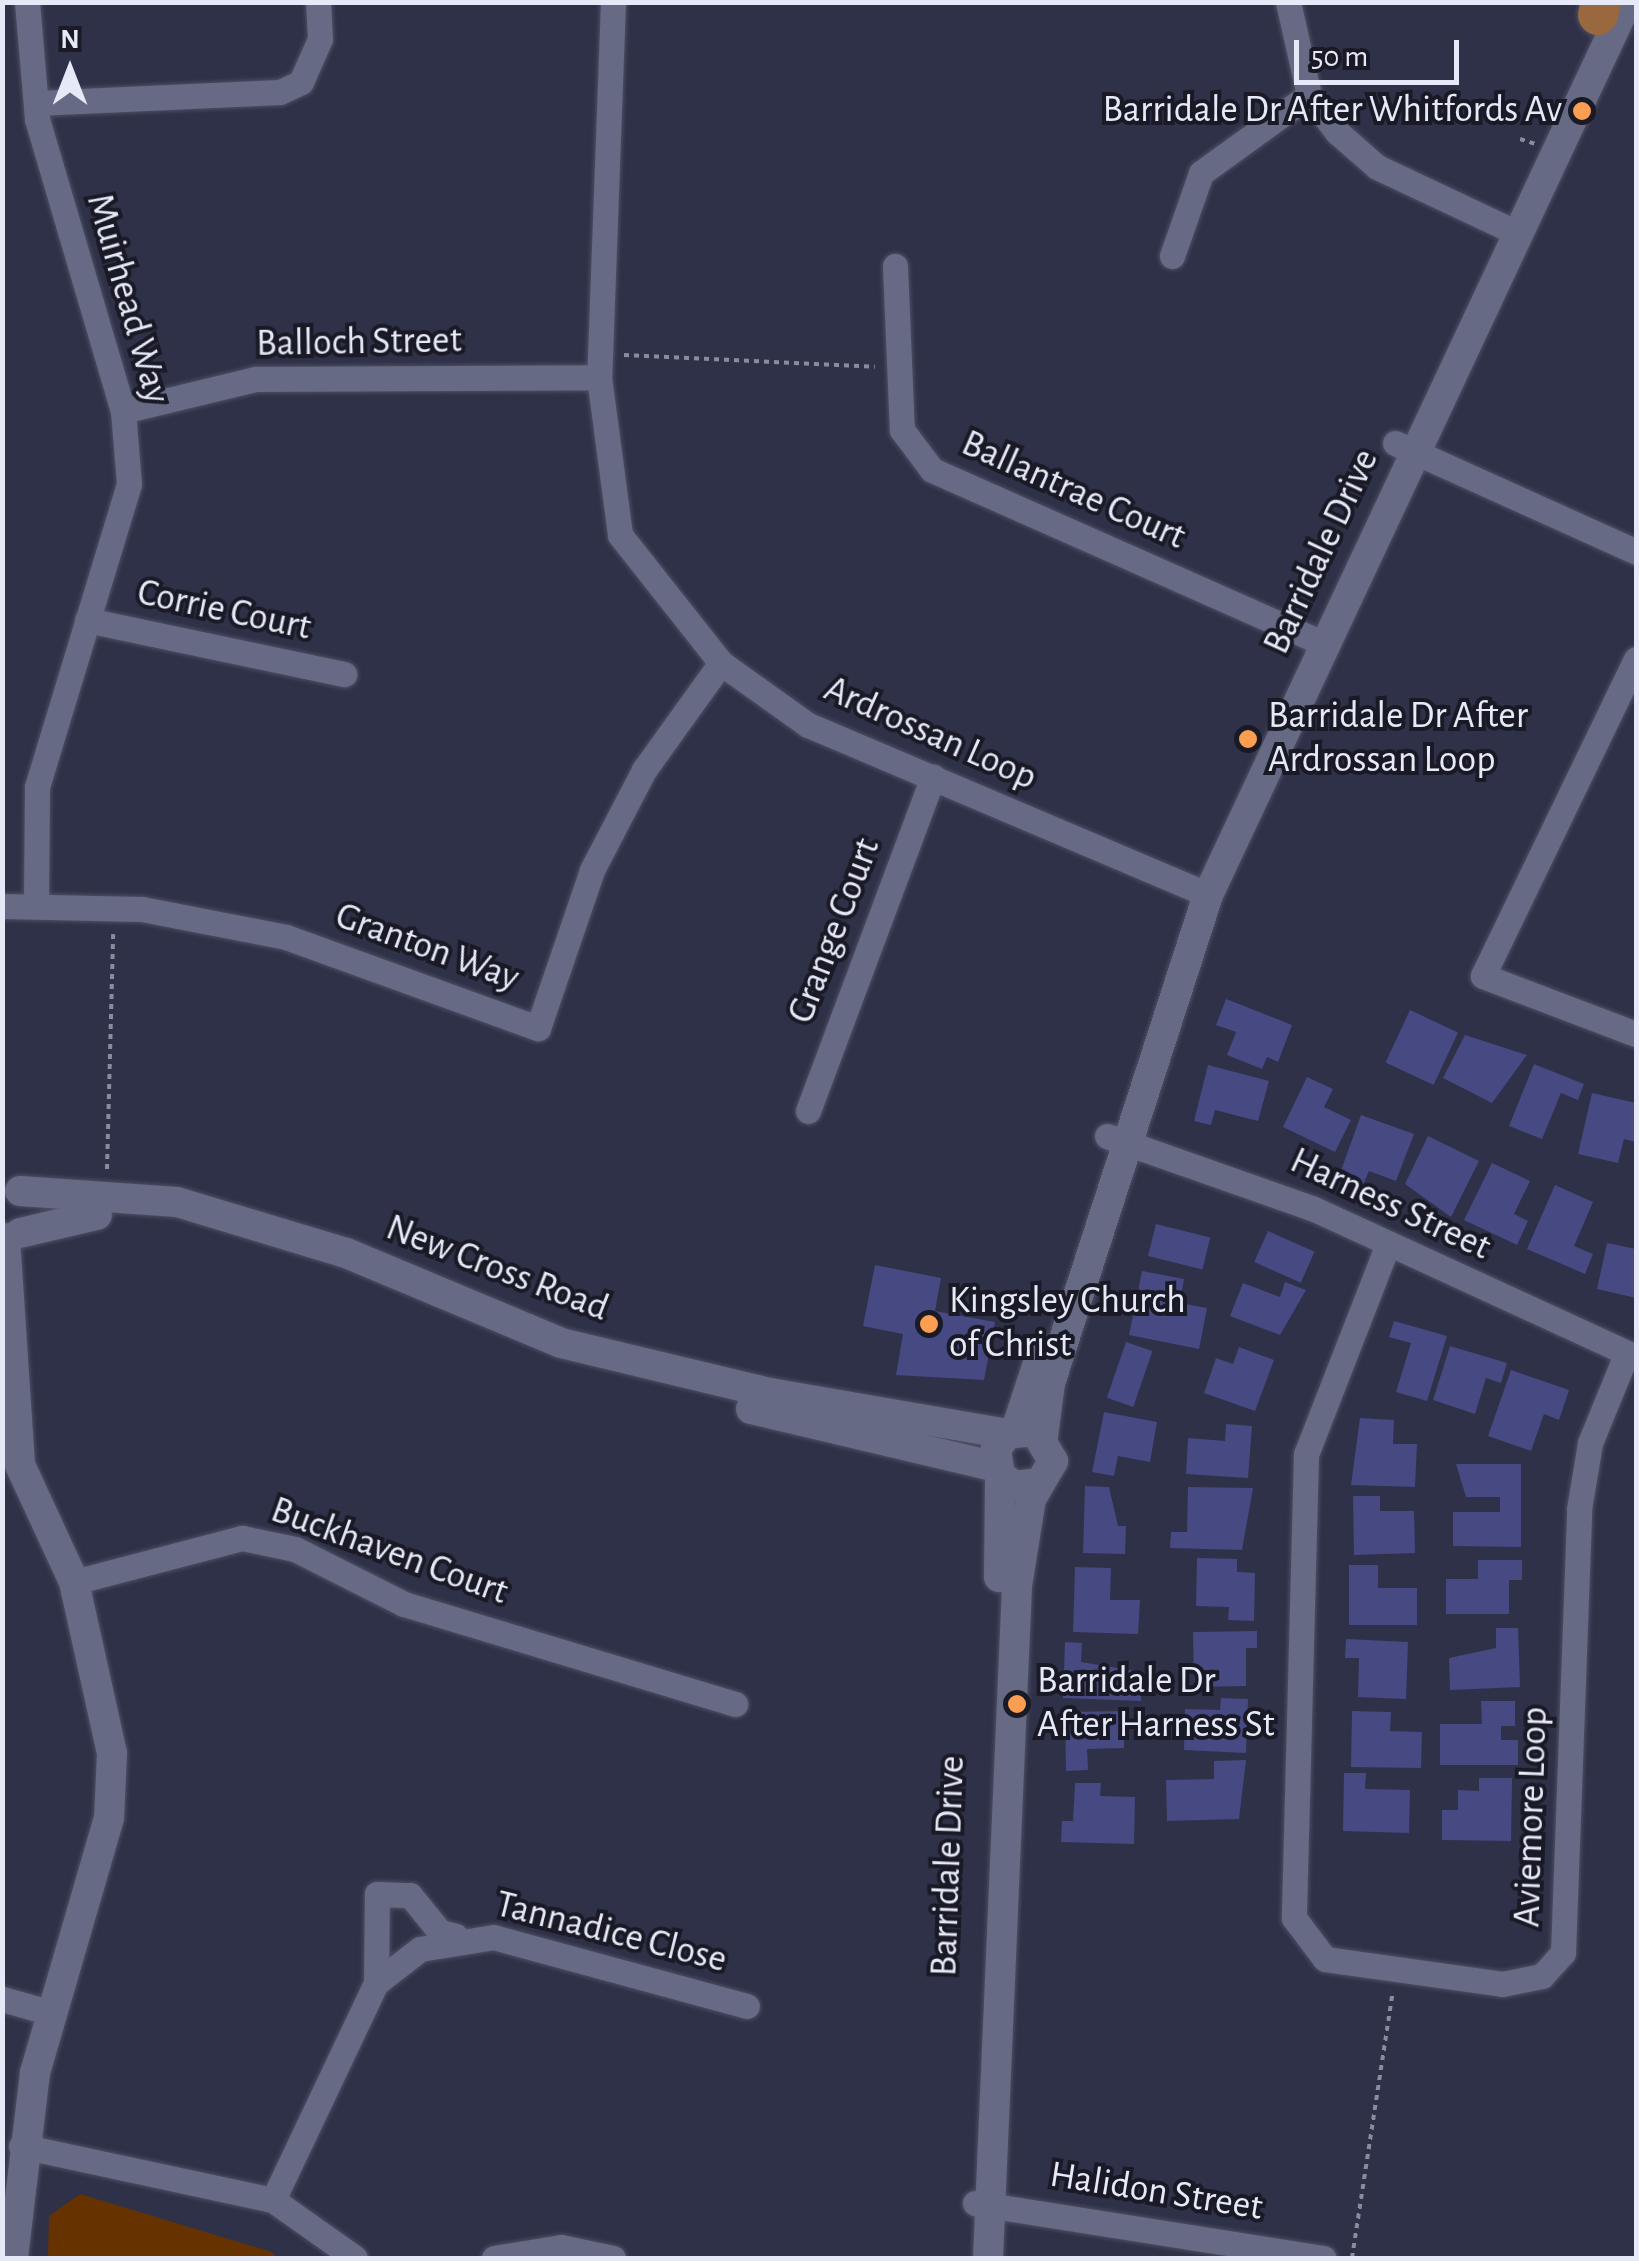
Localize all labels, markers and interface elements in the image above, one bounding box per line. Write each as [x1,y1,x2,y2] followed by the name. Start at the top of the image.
[20,20,120,120] north arrow
[1299,20,1464,82] scale bar
[60,26,80,54] text: N
[1311,42,1368,72] text: 50 m
[1102,88,1562,134] place label: Barridale Dr After Whitfords Av
[1571,100,1593,122] marker: Barridale Dr After Whitfords Av
[75,189,179,409] street label: Muirhead Way
[256,318,462,368] street label: Balloch Street
[954,421,1192,561] street label: Ballantrae Court
[1255,442,1389,662] street label: Barridale Drive
[133,570,315,652] street label: Corrie Court
[817,667,1043,801] street label: Ardrossan Loop
[1268,694,1528,784] place label: Barridale Dr After Ardrossan Loop
[1237,728,1259,750] marker: Barridale Dr After Ardrossan Loop
[779,832,891,1030] street label: Grange Court
[329,894,525,1002] street label: Granton Way
[1283,1139,1497,1271] street label: Harness Street
[379,1206,615,1332] street label: New Cross Road
[949,1279,1186,1368] place label: Kingsley Church of Christ
[918,1313,940,1335] marker: Kingsley Church of Christ
[264,1488,514,1616] street label: Buckhaven Court
[1037,1659,1275,1748] place label: Barridale Dr After Harness St
[1006,1693,1028,1715] marker: Barridale Dr After Harness St
[1505,1706,1559,1928] street label: Aviemore Loop
[922,1755,976,1977] street label: Barridale Drive
[491,1882,731,1984] street label: Tannadice Close
[1046,2153,1266,2231] street label: Halidon Street

